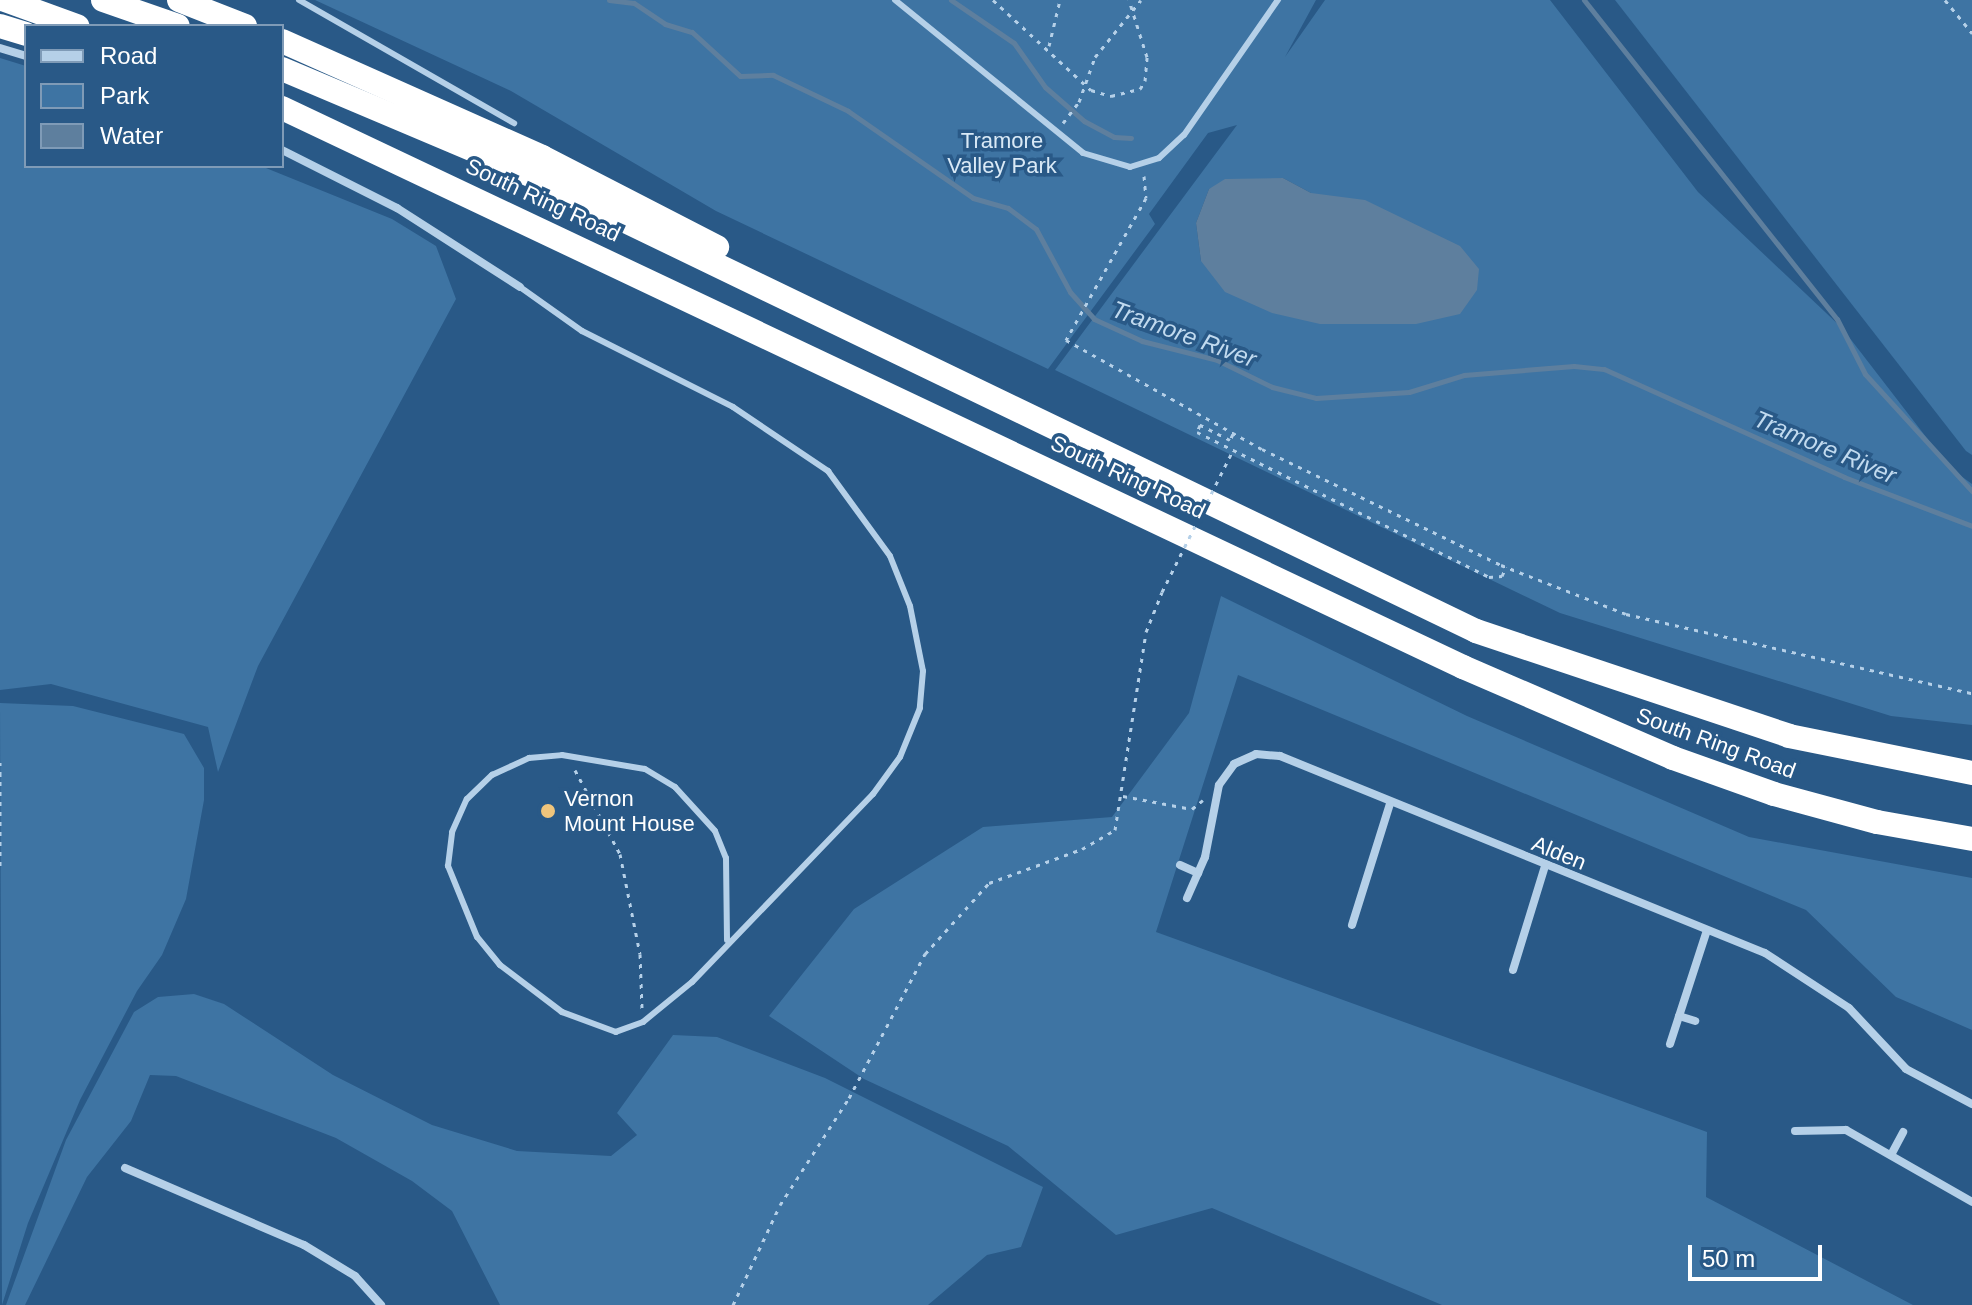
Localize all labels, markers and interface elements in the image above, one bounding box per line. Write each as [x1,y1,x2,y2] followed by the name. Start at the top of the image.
[24,24,284,168] legend
[100,42,157,69] text: Road
[100,82,149,109] text: Park
[100,122,163,149] text: Water
[947,127,1057,178] park label: Tramore Valley Park
[461,153,625,247] street label: South Ring Road
[1108,295,1260,373] water label: Tramore River
[1750,404,1900,490] water label: Tramore River
[1046,430,1210,524] street label: South Ring Road
[1633,702,1799,784] street label: South Ring Road
[564,785,695,836] place label: Vernon Mount House
[539,802,557,820] marker: Vernon Mount House
[1528,830,1590,876] street label: Alden
[1692,1229,1826,1279] scale bar
[1702,1245,1755,1272] text: 50 m

